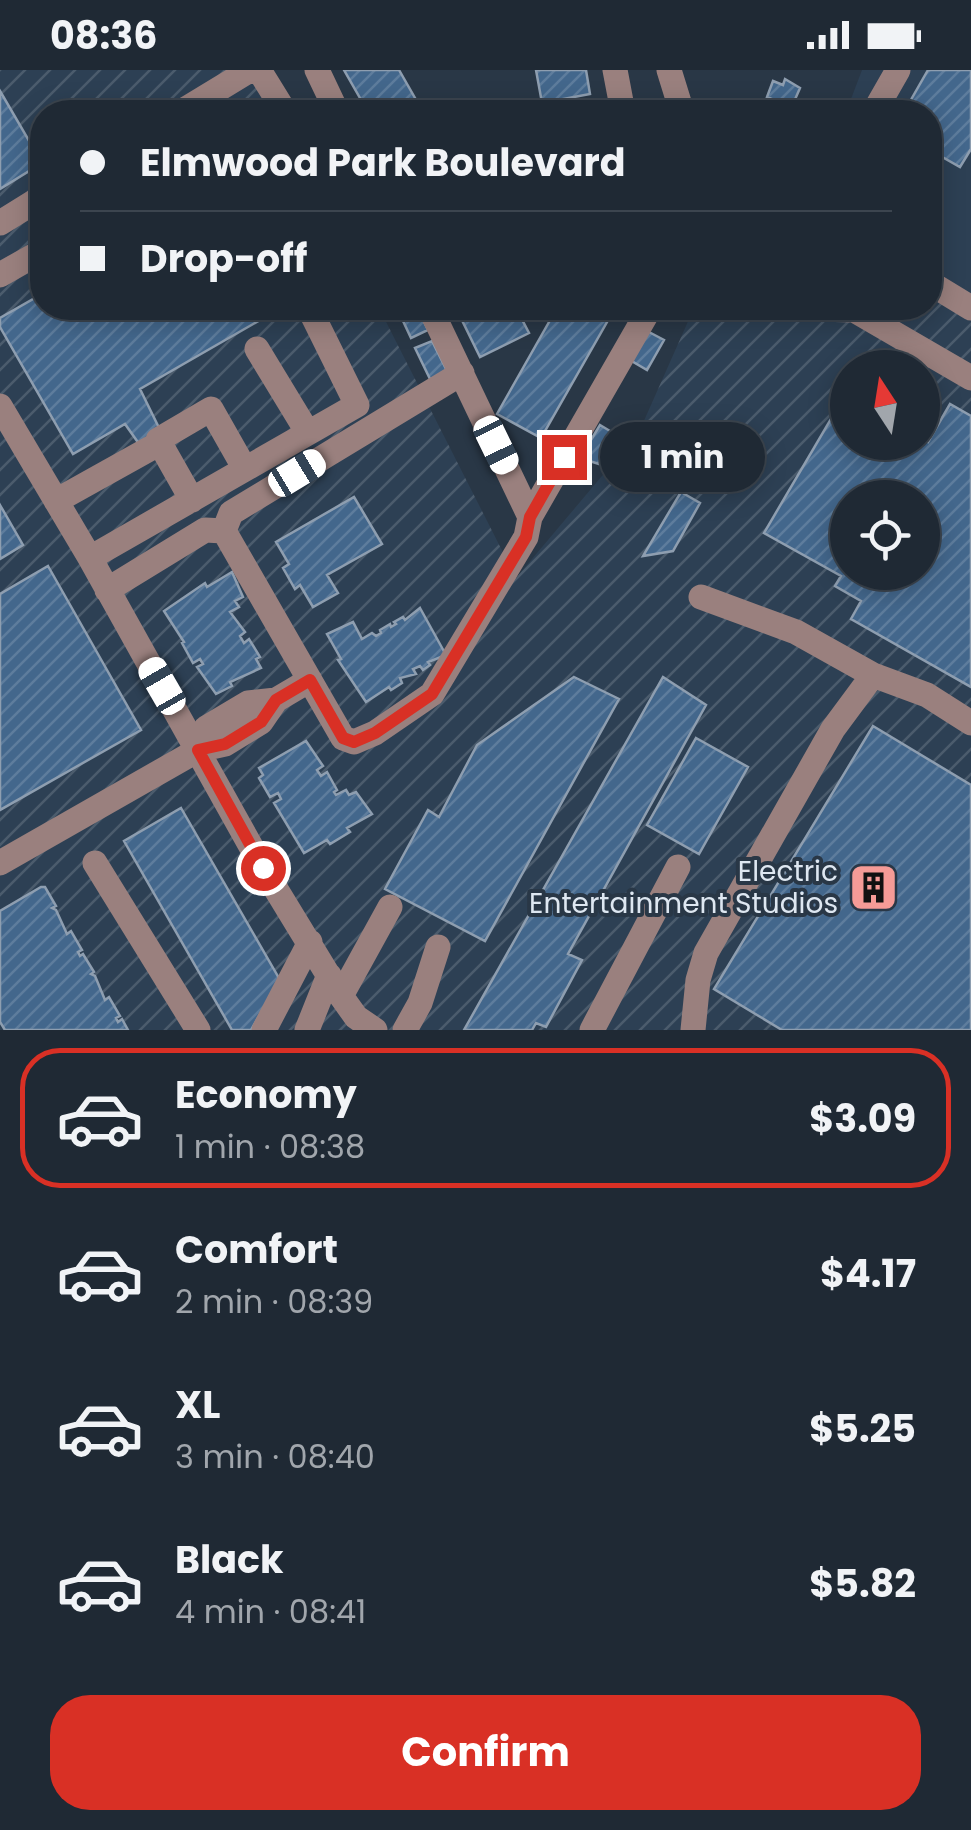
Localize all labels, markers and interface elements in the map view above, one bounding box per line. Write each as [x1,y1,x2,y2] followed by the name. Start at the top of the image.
[50,9,157,62] text: 08:36
[140,136,626,189] text: Elmwood Park Boulevard
[140,232,308,285] text: Drop-off
[830,350,940,460] north arrow
[830,350,940,590] map controls
[469,411,523,479] car
[599,422,764,492] callout: 1 min
[641,434,724,479] text: 1 min
[542,435,587,480] route end
[264,445,330,501] car
[830,480,940,590] button: locate
[134,653,190,719] car
[241,846,286,891] route start
[529,852,838,923] place label: Electric Entertainment Studios
[847,861,899,913] building icon: Electric Entertainment Studios
[175,1068,357,1121] text: Economy
[55,1073,145,1163] icon: car
[809,1092,916,1145] text: $3.09
[175,1124,365,1169] text: 1 min · 08:38
[175,1223,338,1276] text: Comfort
[55,1228,145,1318] icon: car
[820,1247,916,1300] text: $4.17
[175,1279,373,1324] text: 2 min · 08:39
[175,1378,220,1431] text: XL
[55,1383,145,1473] icon: car
[809,1402,916,1455] text: $5.25
[175,1434,375,1479] text: 3 min · 08:40
[175,1533,284,1586] text: Black
[55,1538,145,1628] icon: car
[809,1557,916,1610] text: $5.82
[175,1589,366,1634] text: 4 min · 08:41
[50,1695,921,1810] button: Confirm

